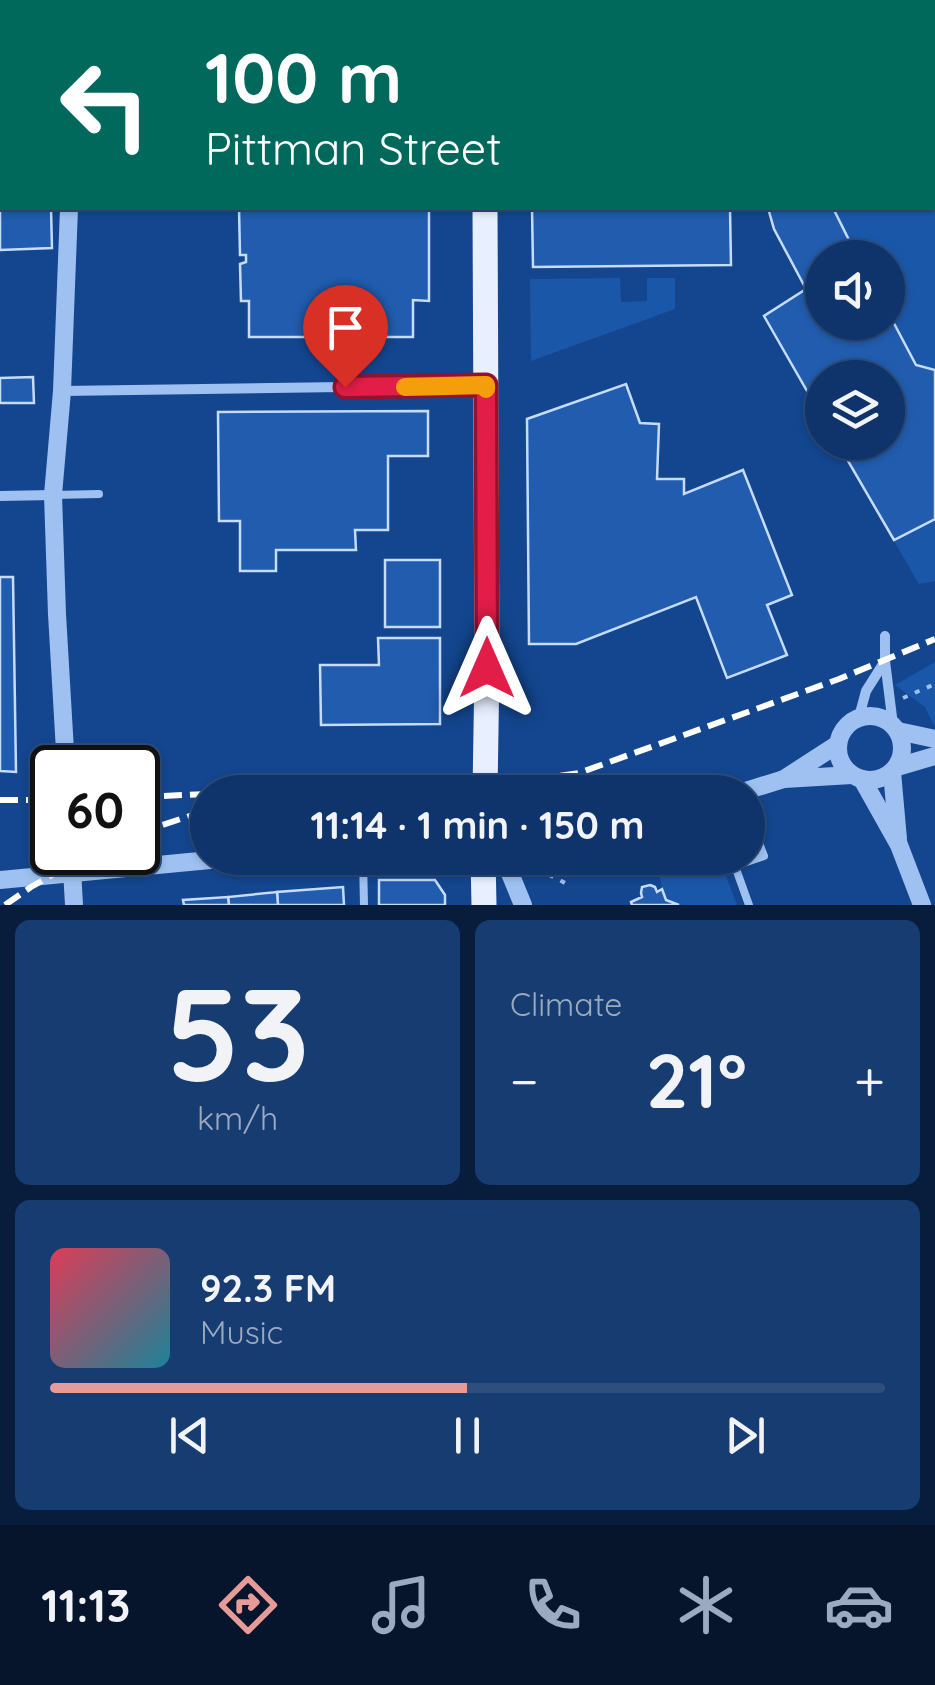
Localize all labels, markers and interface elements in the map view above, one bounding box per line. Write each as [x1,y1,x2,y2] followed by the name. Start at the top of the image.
[205,33,402,121] text: 100 m
[40,40,170,170] icon: left
[205,120,502,176] text: Pittman Street
[805,240,905,460] map controls
[805,240,905,340] button: sound
[303,285,388,388] pin
[318,300,373,355] icon: arrive
[805,360,905,460] button: layers
[435,616,539,720] position arrow
[30,745,160,875] speed limit sign: 60
[310,801,645,849] text: 11:14 · 1 min · 150 m
[165,951,310,1114] text: 53
[510,984,622,1024] text: Climate
[646,1033,747,1127] text: 21°
[510,1046,539,1115] text: −
[854,1046,885,1115] text: +
[197,1098,278,1138] text: km/h
[200,1264,336,1312] text: 92.3 FM
[200,1312,283,1352] text: Music
[162,1408,217,1463] icon: previous
[440,1408,495,1463] icon: pause
[718,1408,773,1463] icon: next
[213,1570,283,1640] icon: directions
[366,1570,436,1640] icon: music
[518,1570,588,1640] icon: phone
[671,1570,741,1640] icon: climate
[824,1570,894,1640] icon: car
[41,1577,130,1633] text: 11:13

